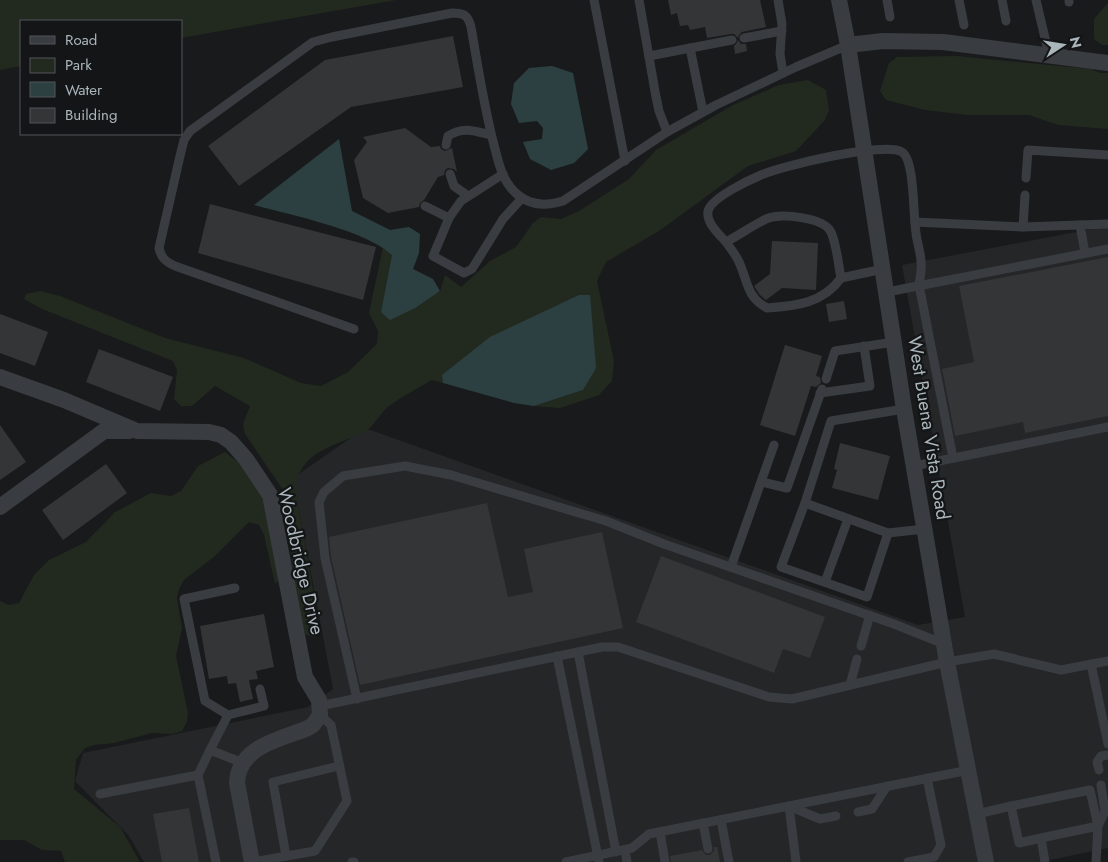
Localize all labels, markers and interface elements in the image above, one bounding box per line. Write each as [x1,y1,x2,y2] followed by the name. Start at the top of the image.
[20,20,182,135] legend
[1038,20,1088,70] north arrow
[65,29,97,51] text: Road
[1065,35,1087,50] text: N
[65,54,92,76] text: Park
[65,79,103,101] text: Water
[65,104,117,126] text: Building
[901,334,957,522] street label: West Buena Vista Road
[271,485,331,638] street label: Woodbridge Drive

